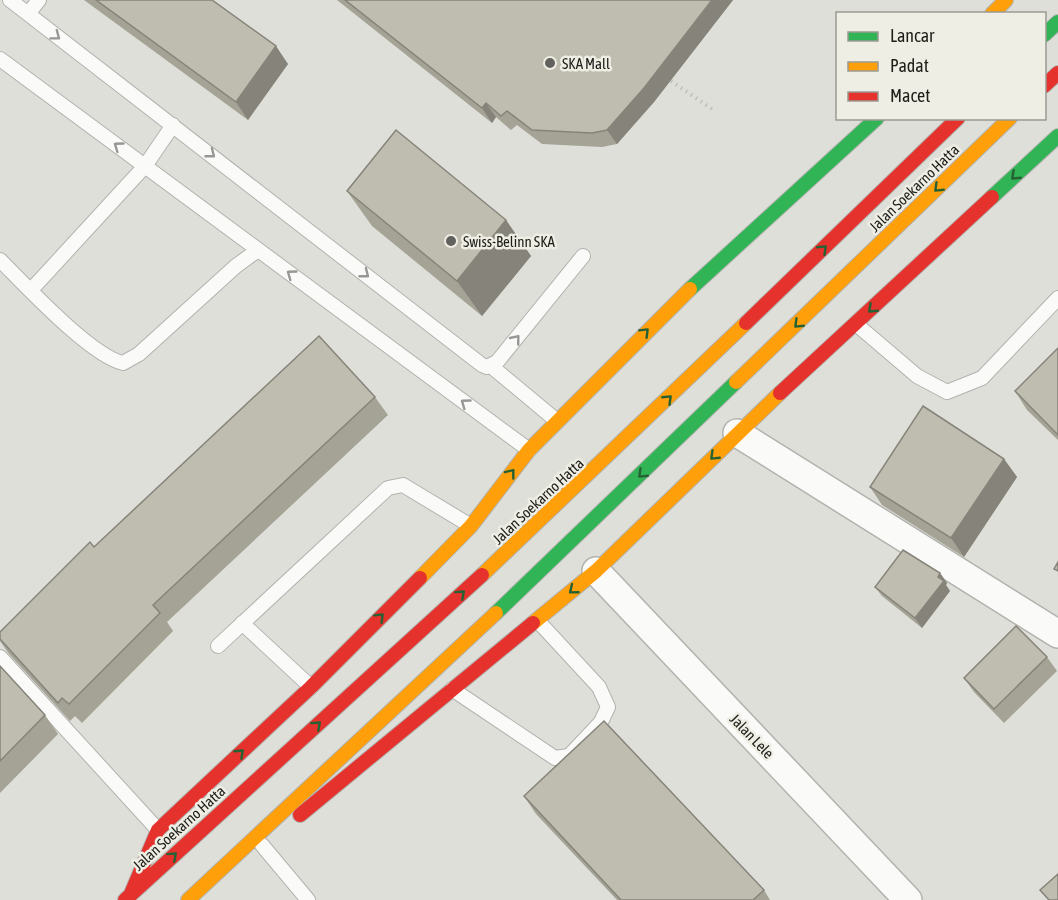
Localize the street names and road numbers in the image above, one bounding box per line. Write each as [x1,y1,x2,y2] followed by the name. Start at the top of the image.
[866,141,962,235] street label: Jalan Soekarno Hatta
[489,455,587,547] street label: Jalan Soekarno Hatta
[727,710,777,762] street label: Jalan Lele
[130,782,229,874] street label: Jalan Soekarno Hatta

